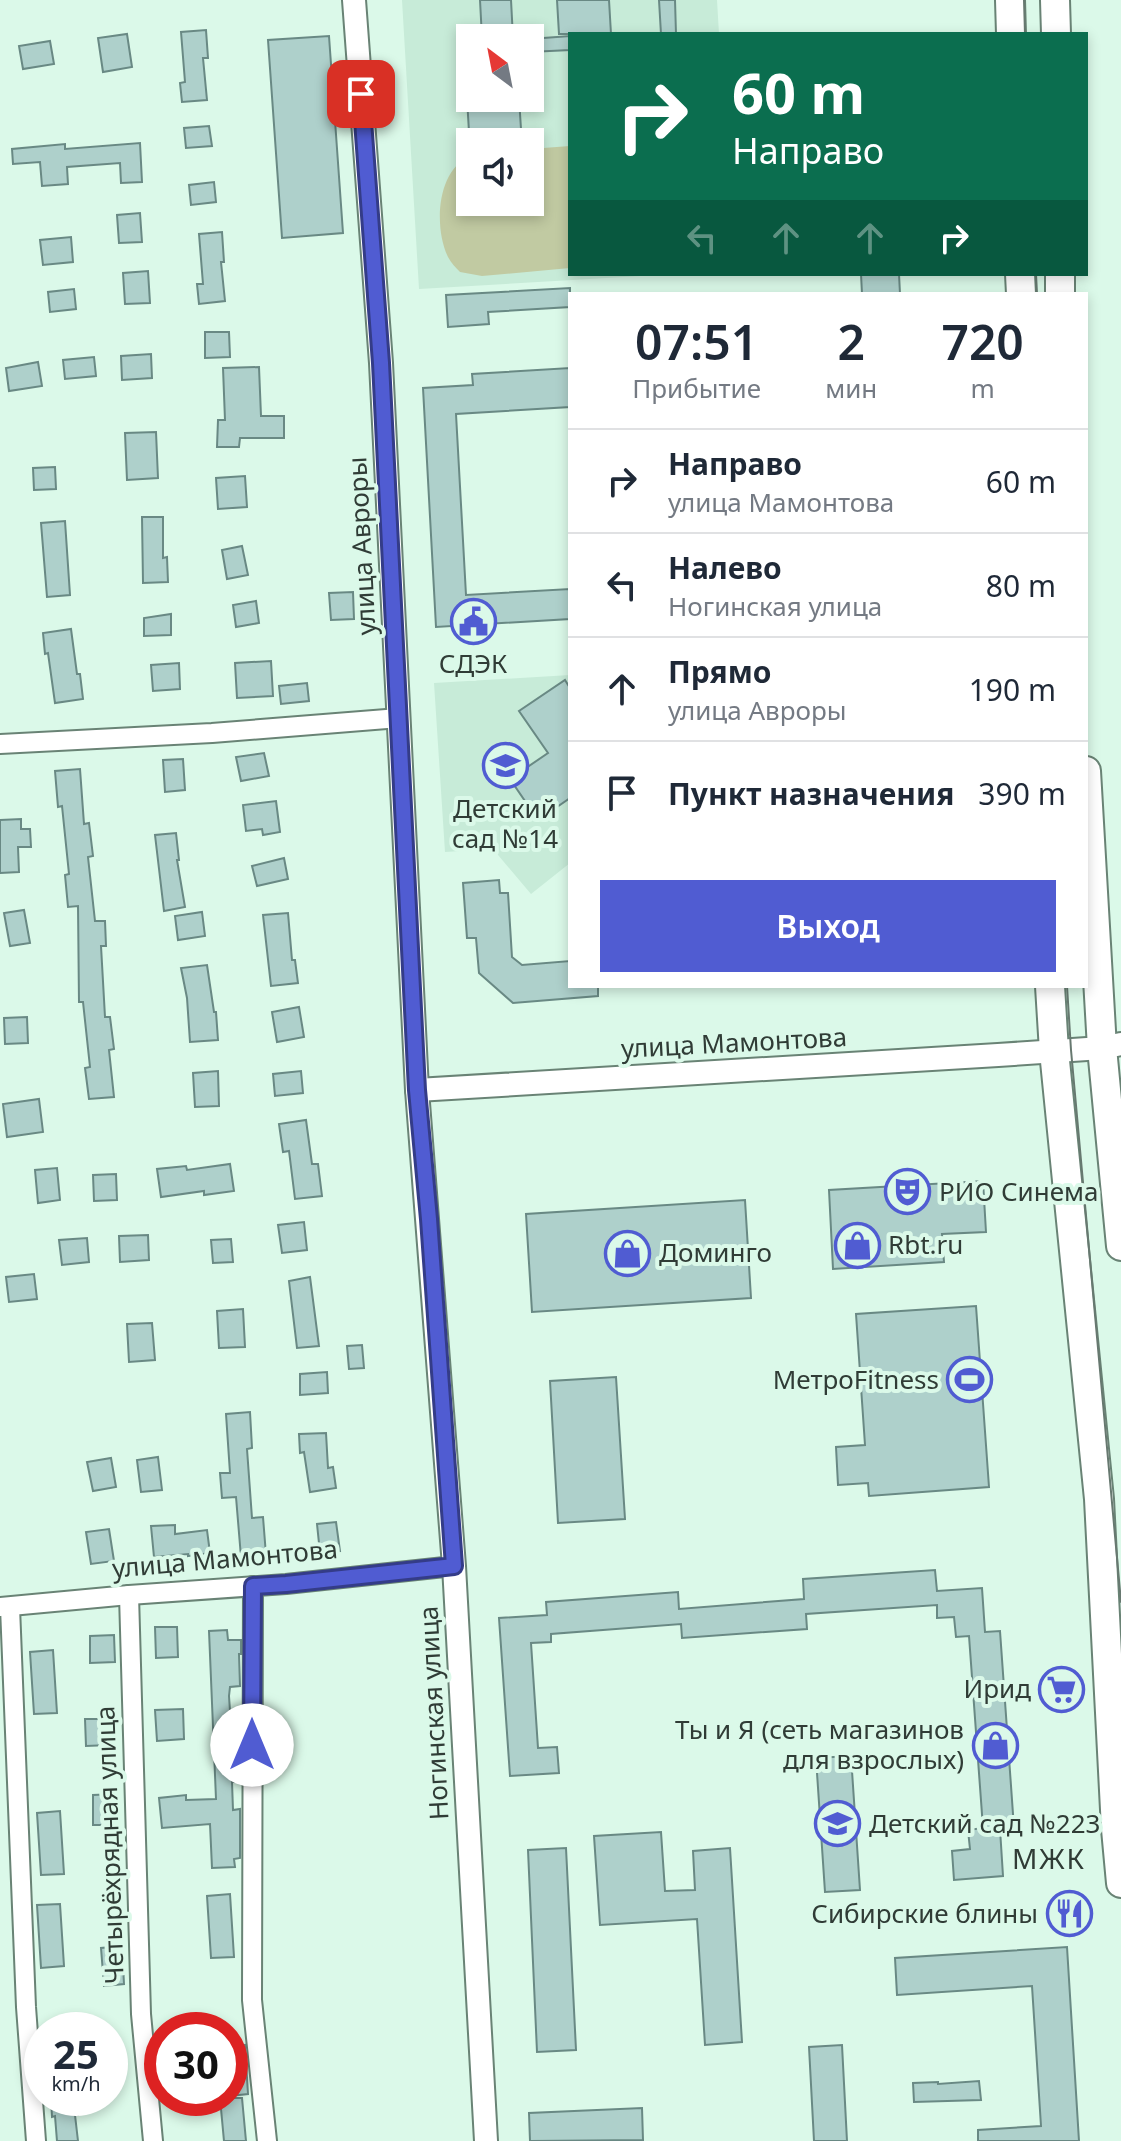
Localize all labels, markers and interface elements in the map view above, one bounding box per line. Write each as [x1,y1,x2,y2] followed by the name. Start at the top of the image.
[456,24,544,112] north arrow
[456,24,544,216] map controls
[732,54,865,130] text: 60 m
[327,60,395,128] pin
[600,64,704,168] icon: right
[339,72,383,116] icon: arrive
[732,126,884,175] text: Направо
[456,128,544,216] button: sound
[680,216,724,260] icon: left
[764,216,808,260] icon: ahead
[848,216,892,260] icon: ahead
[932,216,976,260] icon: right
[635,309,758,374] text: 07:51
[837,309,865,374] text: 2
[941,309,1024,374] text: 720
[632,370,761,406] text: Прибытие
[825,370,877,406] text: мин
[970,370,995,406] text: m
[668,443,802,484] text: Направо
[338,456,384,636] street label: улица Авроры
[600,459,644,503] icon: right
[986,461,1056,502] text: 60 m
[668,484,894,520] text: улица Мамонтова
[668,547,782,588] text: Налево
[600,563,644,607] icon: left
[986,565,1056,606] text: 80 m
[668,588,882,624] text: Ногинская улица
[449,597,497,645] public building icon: СДЭК
[439,645,507,681] place label: СДЭК
[668,651,772,692] text: Прямо
[600,667,644,711] icon: ahead
[969,669,1056,710] text: 190 m
[668,692,847,728] text: улица Авроры
[481,742,529,790] school or university icon: Детский сад №14
[600,771,644,815] icon: arrive
[668,773,954,814] text: Пункт назначения
[978,773,1066,814] text: 390 m
[452,790,558,856] place label: Детский сад №14
[600,880,1056,972] button: Выход
[620,1018,848,1066] street label: улица Мамонтова
[884,1168,932,1216] theatre icon: РИО Синема
[939,1173,1098,1209] place label: РИО Синема
[833,1221,881,1269] shop icon: Rbt.ru
[888,1226,963,1262] place label: Rbt.ru
[604,1229,652,1277] shop icon: Доминго
[659,1234,772,1270] place label: Доминго
[946,1356,994,1404] sports icon: МетроFitness
[773,1361,939,1397] place label: МетроFitness
[111,1530,339,1586] street label: улица Мамонтова
[409,1605,457,1821] street label: Ногинская улица
[1038,1665,1086,1713] supermarket icon: Ирид
[964,1670,1031,1706] place label: Ирид
[210,1703,294,1787] position arrow
[86,1705,132,1985] street label: Четырёхрядная улица
[675,1711,964,1777] place label: Ты и Я (сеть магазинов для взрослых)
[971,1721,1019,1769] shop icon: Ты и Я (сеть магазинов для взрослых)
[814,1800,862,1848] school or university icon: Детский сад №223
[869,1805,1100,1841] place label: Детский сад №223
[1012,1839,1086,1877] district label: МЖК
[1045,1890,1093,1938] restaurant icon: Сибирские блины
[811,1895,1038,1931] place label: Сибирские блины
[144,2012,248,2116] speed limit sign: 30
[53,2026,99,2081] text: 25
[51,2070,101,2097] text: km/h

